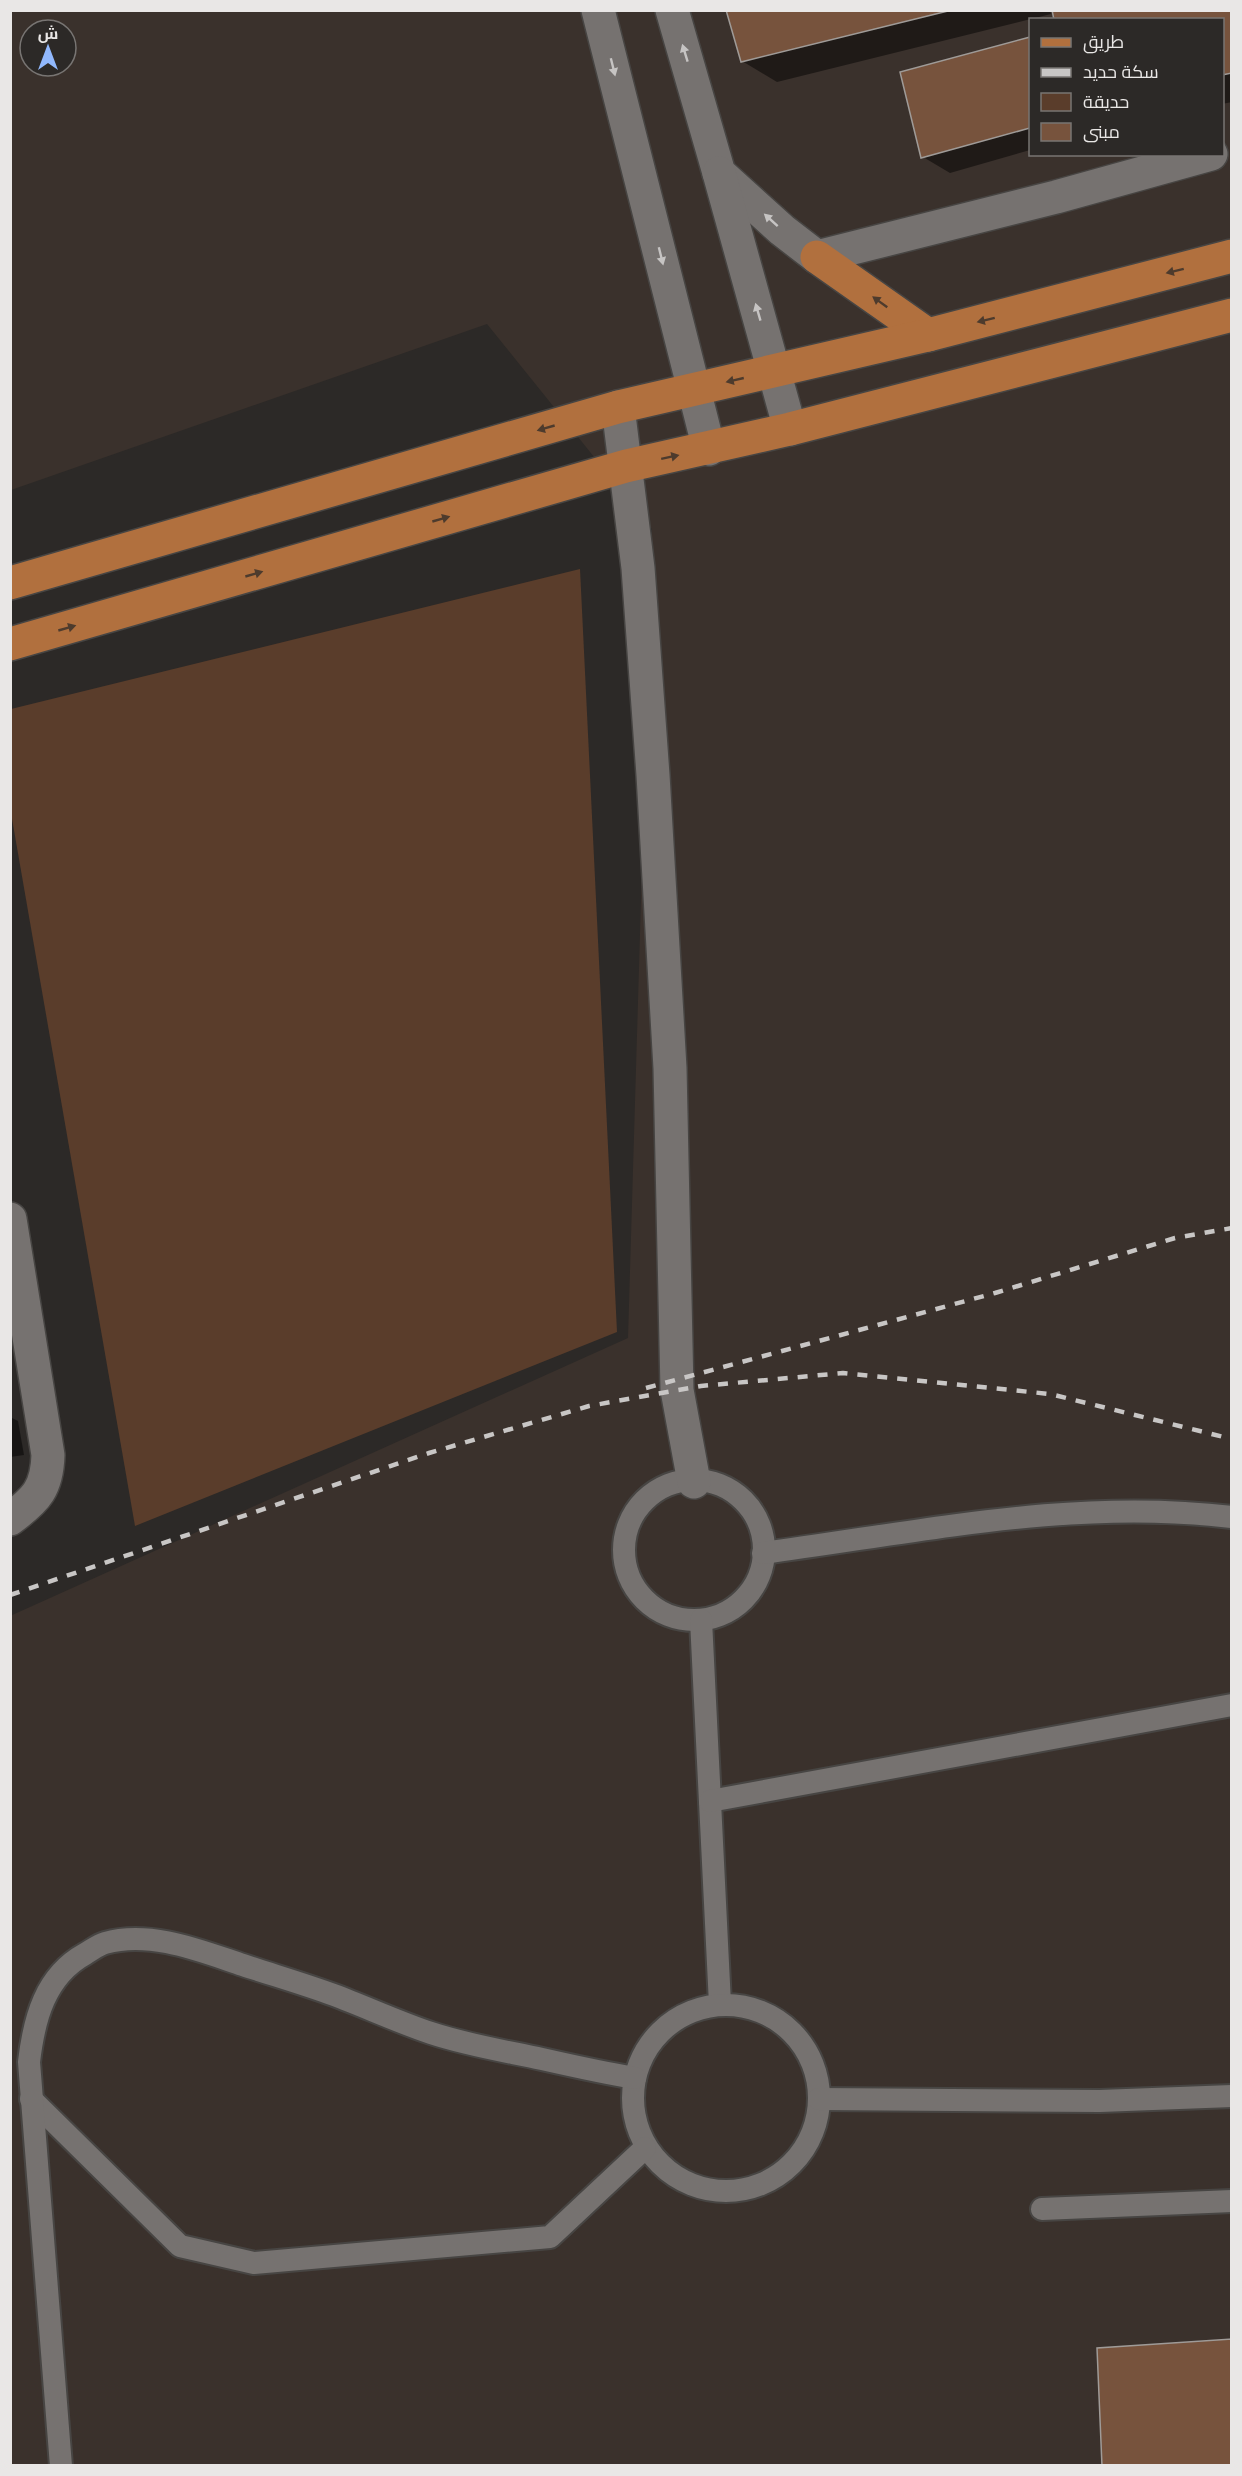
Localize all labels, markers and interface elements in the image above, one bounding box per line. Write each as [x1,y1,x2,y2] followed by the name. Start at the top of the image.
[18,18,78,78] north arrow
[1029,18,1224,156] legend
[38,23,58,43] text: ش
[1083,30,1124,54] text: طريق
[680,44,689,62] one-way arrow
[608,58,618,76] one-way arrow
[1083,60,1159,82] text: سكة حديد
[1083,90,1129,112] text: حديقة
[1083,120,1120,143] text: مبنى
[764,214,779,227] one-way arrow
[657,247,667,265] one-way arrow
[1166,266,1184,276] one-way arrow
[872,296,888,308] one-way arrow
[753,303,762,321] one-way arrow
[977,315,995,325] one-way arrow
[726,376,745,385] one-way arrow
[537,424,555,433] one-way arrow
[661,452,680,461] one-way arrow
[432,514,450,523] one-way arrow
[245,568,263,578] one-way arrow
[58,623,76,632] one-way arrow

